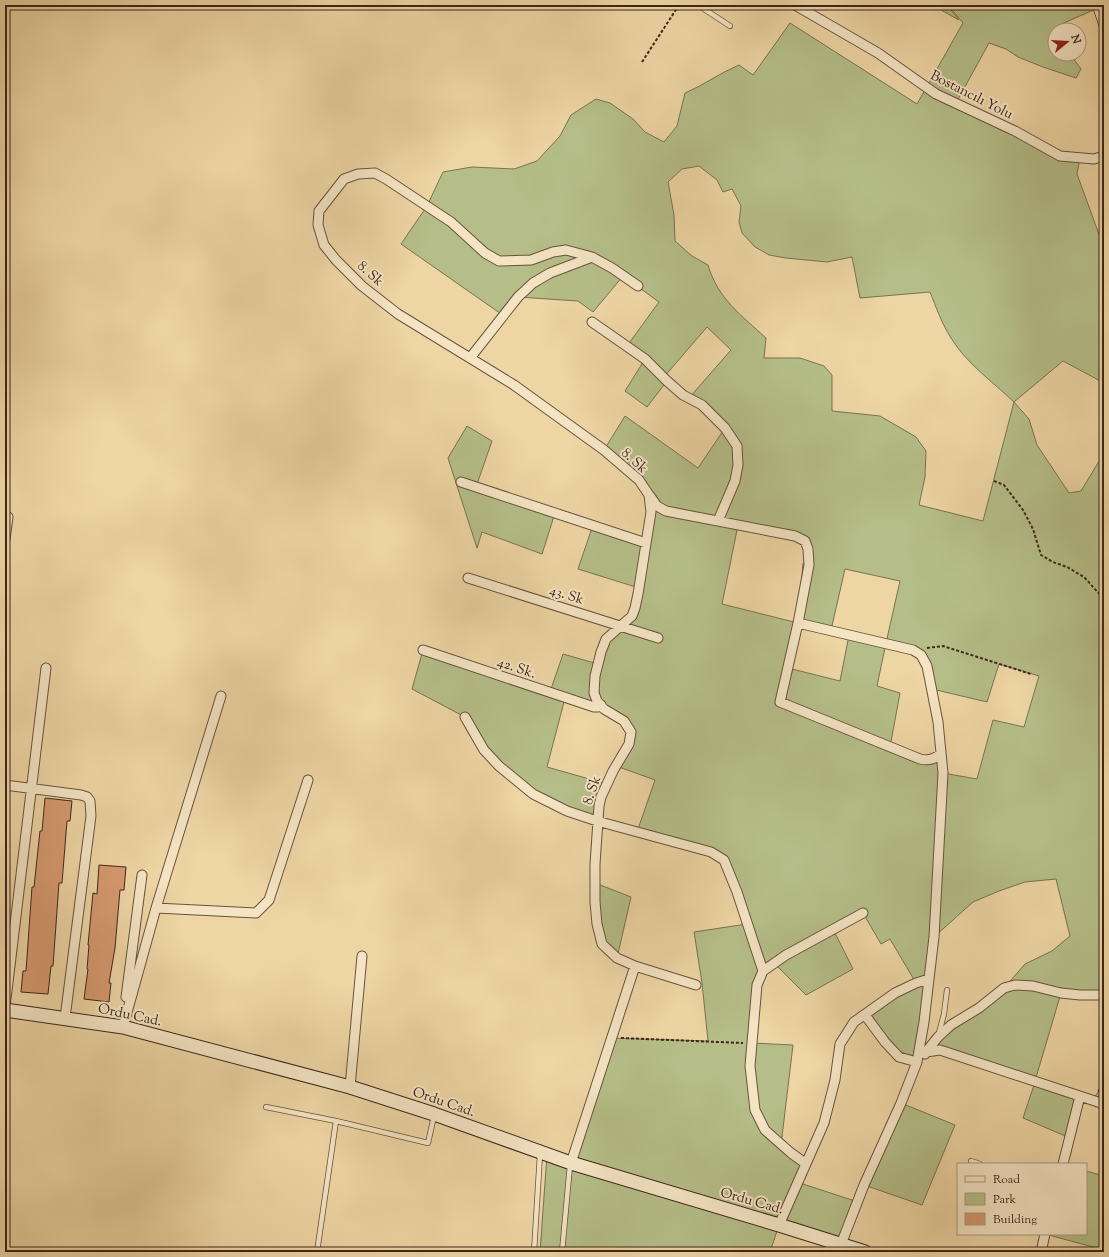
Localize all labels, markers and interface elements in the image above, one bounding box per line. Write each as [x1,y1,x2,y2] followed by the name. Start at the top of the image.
[1047,22,1087,62] north arrow
[1066,32,1085,46] text: N
[926,66,1016,125] street label: Bostancılı Yolu
[352,257,388,292] street label: 8. Sk
[616,444,652,479] street label: 8. Sk
[547,581,587,611] street label: 43. Sk
[494,653,538,685] street label: 42. Sk.
[579,773,607,808] street label: 8. Sk
[96,999,163,1032] street label: Ordu Cad.
[409,1083,477,1123] street label: Ordu Cad.
[957,1163,1087,1235] legend
[993,1171,1020,1189] text: Road
[718,1183,785,1220] street label: Ordu Cad.
[993,1191,1016,1209] text: Park
[993,1211,1037,1229] text: Building

